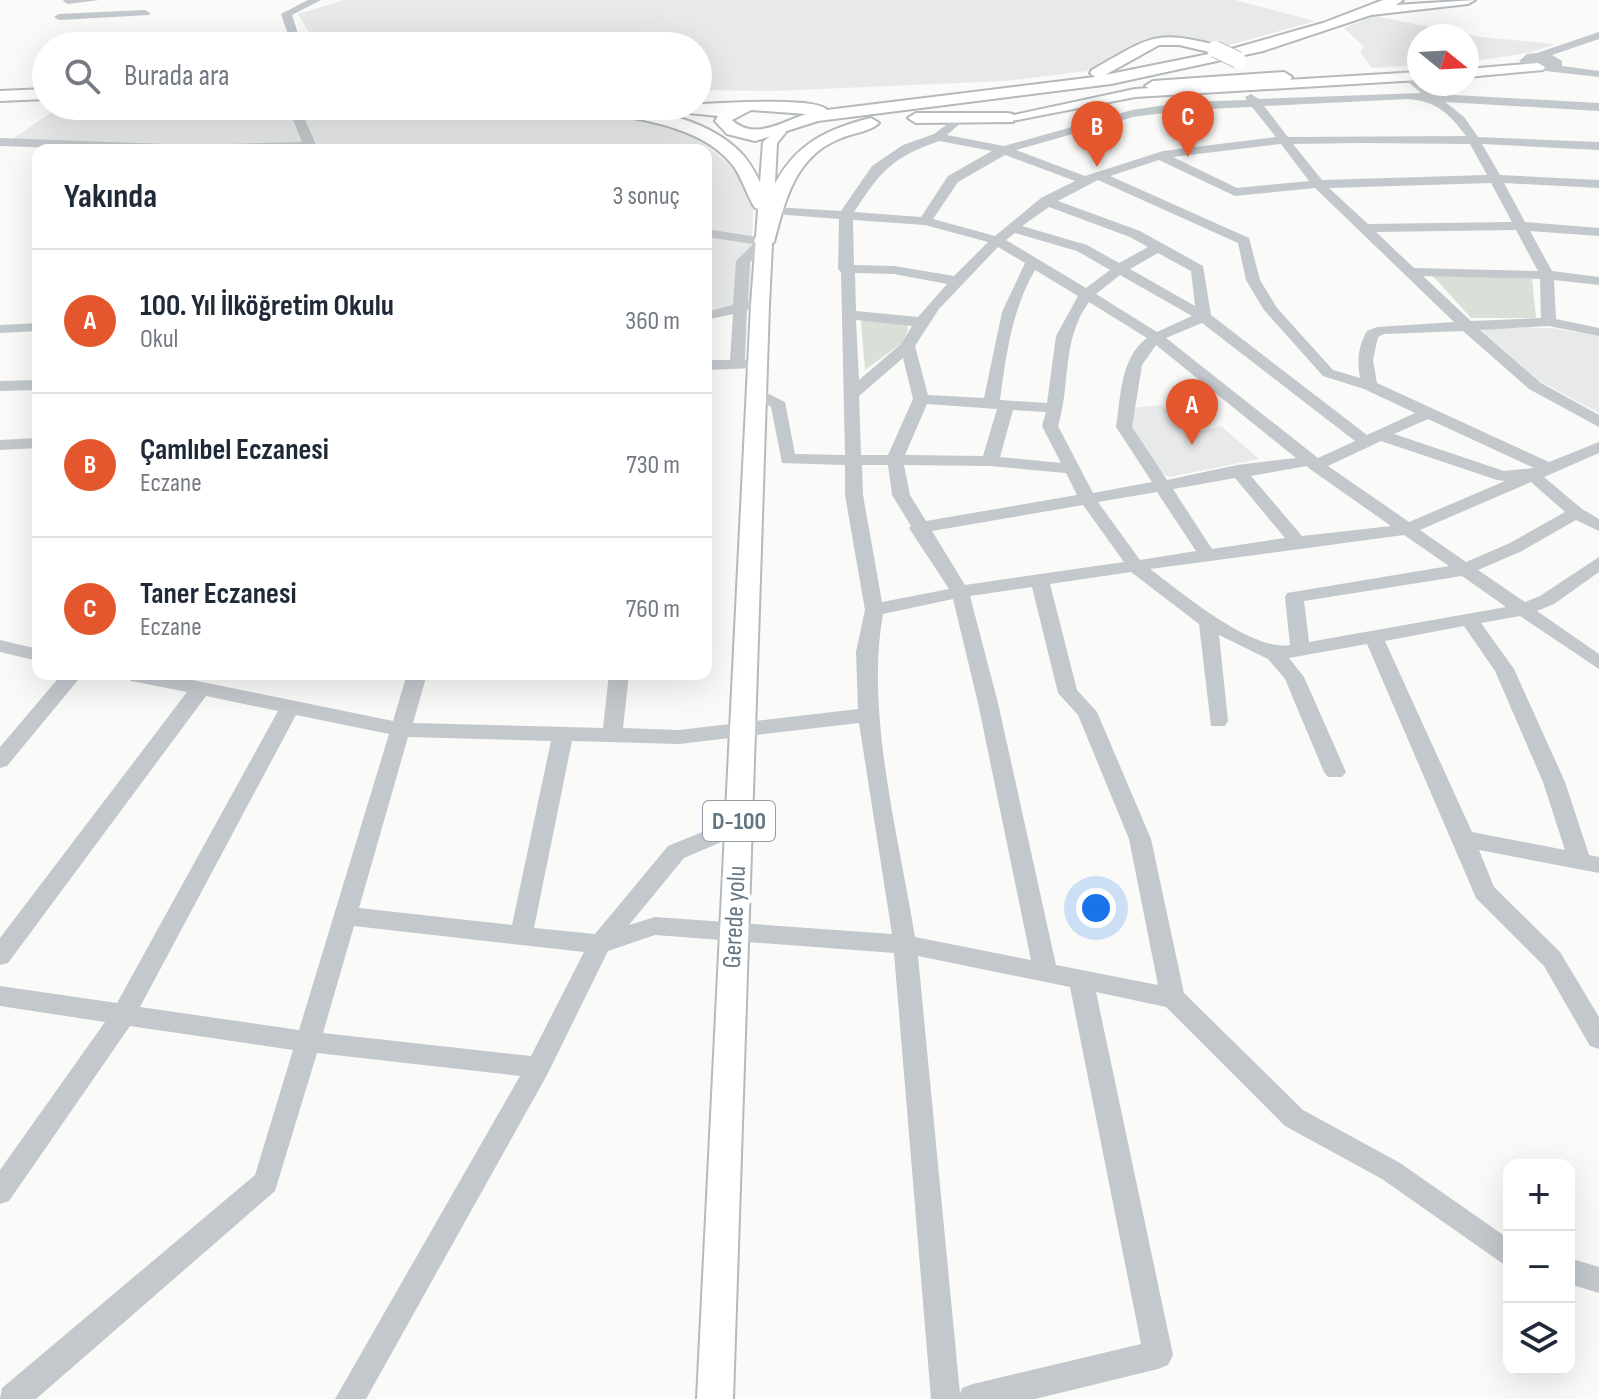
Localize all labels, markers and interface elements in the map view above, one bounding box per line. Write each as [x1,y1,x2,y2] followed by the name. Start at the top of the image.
[1407,24,1479,96] north arrow
[32,32,712,120] search box
[60,54,104,98] icon: search
[124,58,230,94] text: Burada ara
[1162,91,1214,157] pin: C
[1071,101,1123,167] pin: B
[64,176,157,217] text: Yakında
[612,181,680,212] text: 3 sonuç
[140,288,394,324] text: 100. Yıl İlköğretim Okulu
[84,306,96,337] text: A
[625,306,680,337] text: 360 m
[140,324,178,355] text: Okul
[1166,379,1218,445] pin: A
[140,432,329,468] text: Çamlıbel Eczanesi
[84,450,96,481] text: B
[626,450,680,481] text: 730 m
[140,468,202,499] text: Eczane
[140,576,297,612] text: Taner Eczanesi
[83,594,97,625] text: C
[626,594,680,625] text: 760 m
[140,612,202,643] text: Eczane
[703,801,775,841] road number: D-100
[717,865,753,969] street label: Gerede yolu
[1076,888,1116,928] your location
[1503,1159,1575,1375] map controls
[1503,1159,1575,1231] button: +
[1503,1231,1575,1303] button: −
[1503,1303,1575,1375] button: layers

